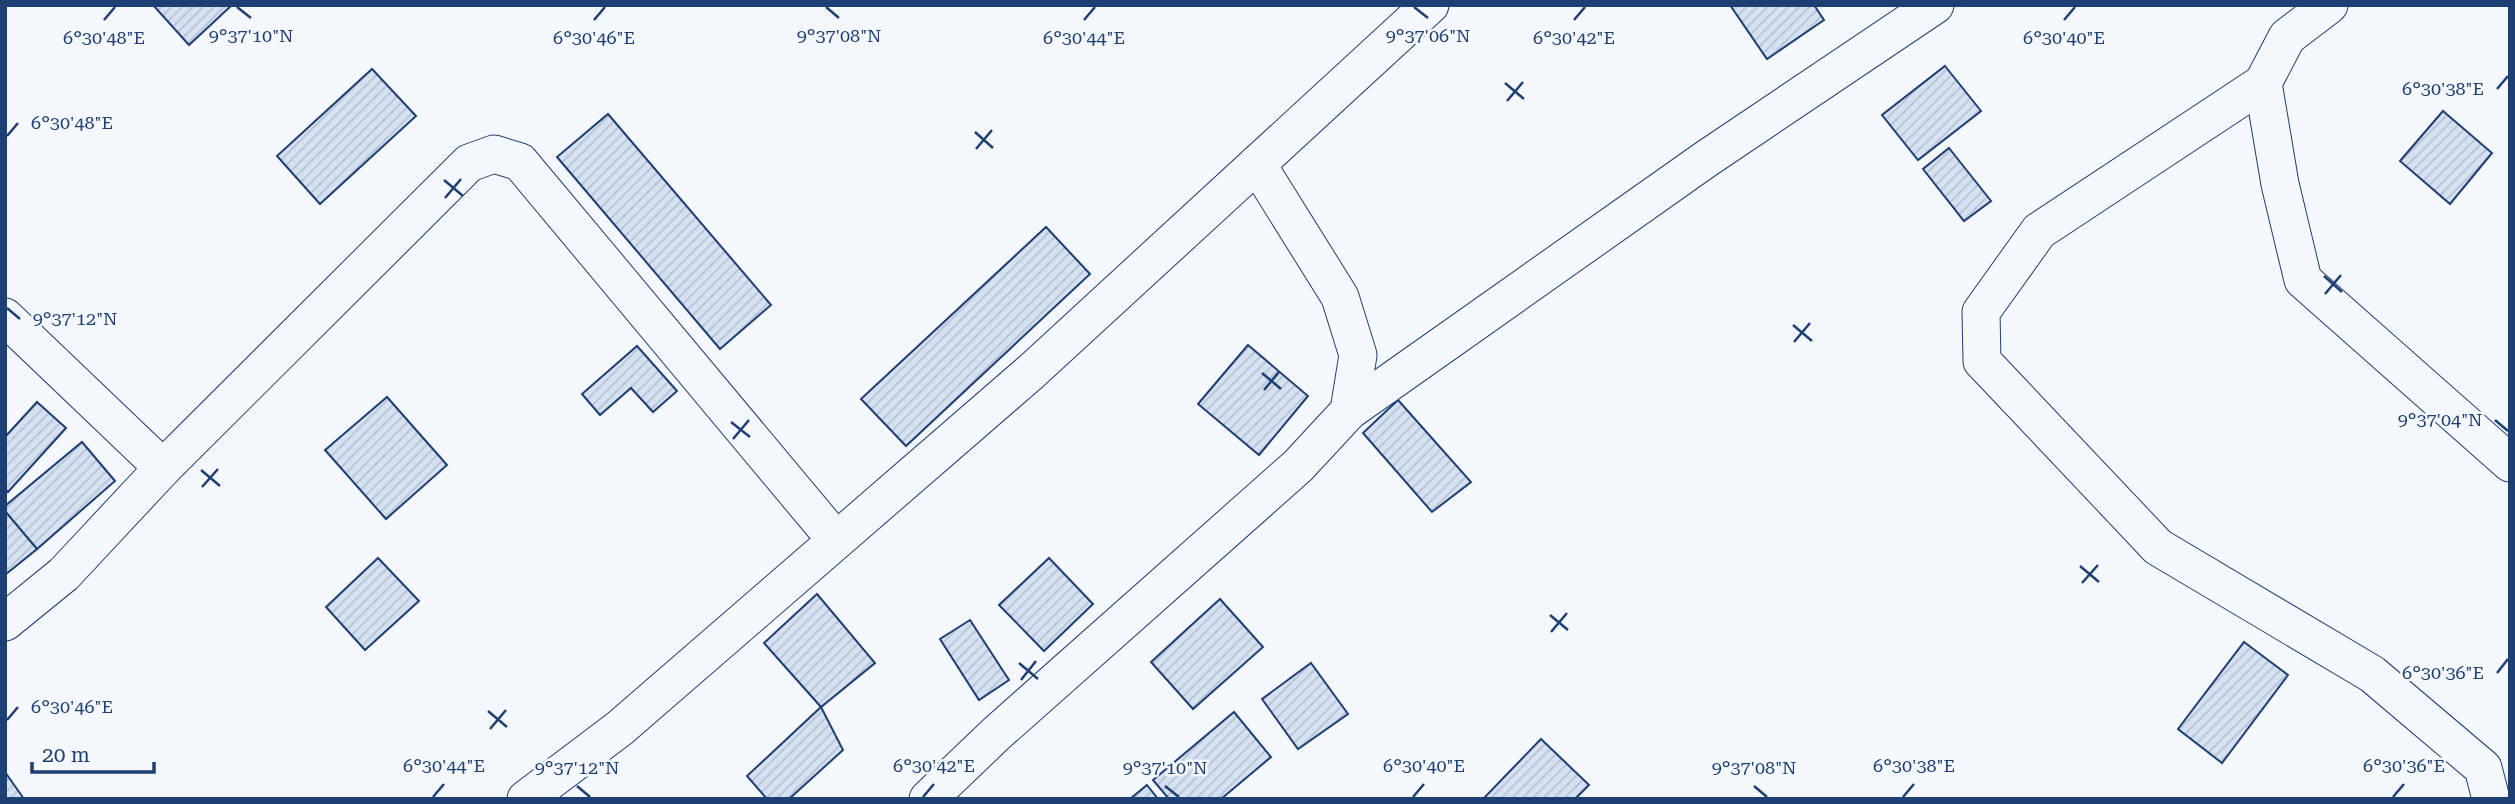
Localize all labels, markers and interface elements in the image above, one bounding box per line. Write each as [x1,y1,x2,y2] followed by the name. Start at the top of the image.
[209,25,293,46] text: 9°37'10"N
[797,25,881,46] text: 9°37'08"N
[1386,25,1470,46] text: 9°37'06"N
[63,27,145,48] text: 6°30'48"E
[553,27,635,48] text: 6°30'46"E
[1043,27,1125,48] text: 6°30'44"E
[1533,27,1615,48] text: 6°30'42"E
[2023,27,2105,48] text: 6°30'40"E
[2402,78,2484,99] text: 6°30'38"E
[31,112,113,133] text: 6°30'48"E
[33,308,117,329] text: 9°37'12"N
[2398,409,2482,430] text: 9°37'04"N
[2402,662,2484,683] text: 6°30'36"E
[31,696,113,717] text: 6°30'46"E
[32,730,154,774] scale bar
[42,743,90,767] text: 20 m
[403,755,485,776] text: 6°30'44"E
[893,755,975,776] text: 6°30'42"E
[1383,755,1465,776] text: 6°30'40"E
[1873,755,1955,776] text: 6°30'38"E
[2363,755,2445,776] text: 6°30'36"E
[535,757,619,778] text: 9°37'12"N
[1123,757,1207,778] text: 9°37'10"N
[1712,757,1796,778] text: 9°37'08"N

